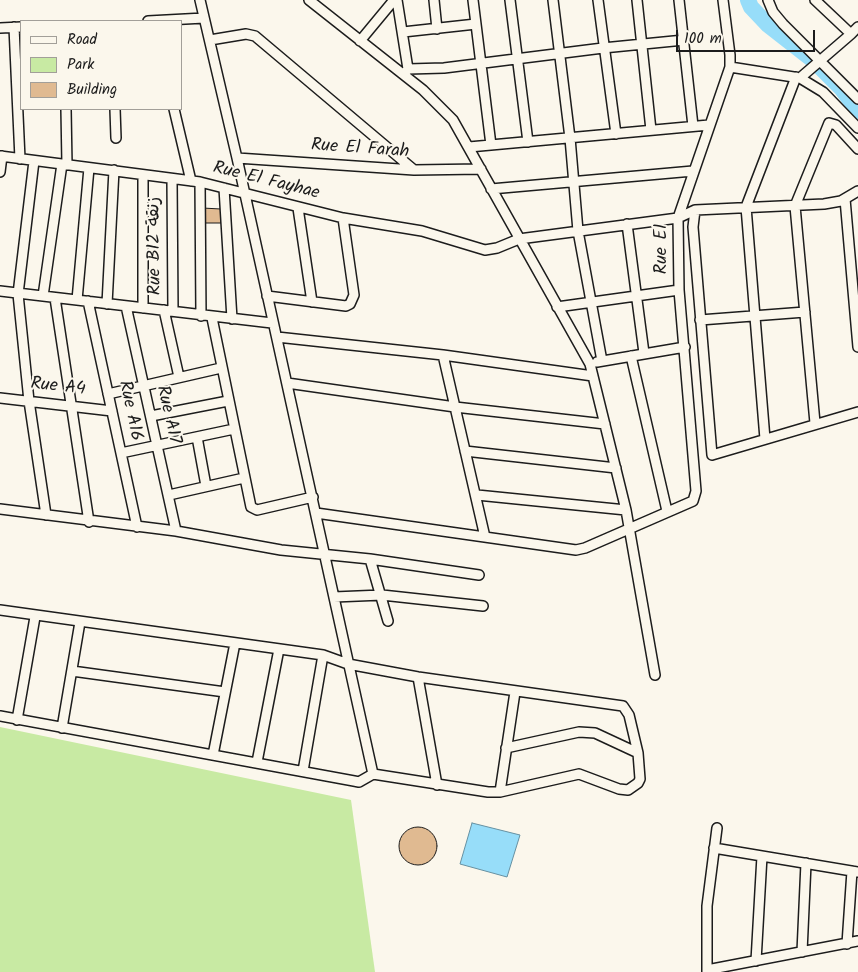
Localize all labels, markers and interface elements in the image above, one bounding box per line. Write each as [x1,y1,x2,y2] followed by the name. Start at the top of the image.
[20,20,182,110] legend
[678,20,817,52] scale bar
[684,27,722,51] text: 100 m
[67,28,97,52] text: Road
[67,53,94,77] text: Park
[67,78,117,102] text: Building
[310,136,410,164] street label: Rue El Farah
[210,158,322,206] street label: Rue El Fayhae
[144,196,168,296] street label: Rue B12 زنقة
[652,224,674,274] street label: Rue E1
[29,374,87,402] street label: Rue A4
[112,379,146,443] street label: Rue A16
[150,384,184,446] street label: Rue A17

